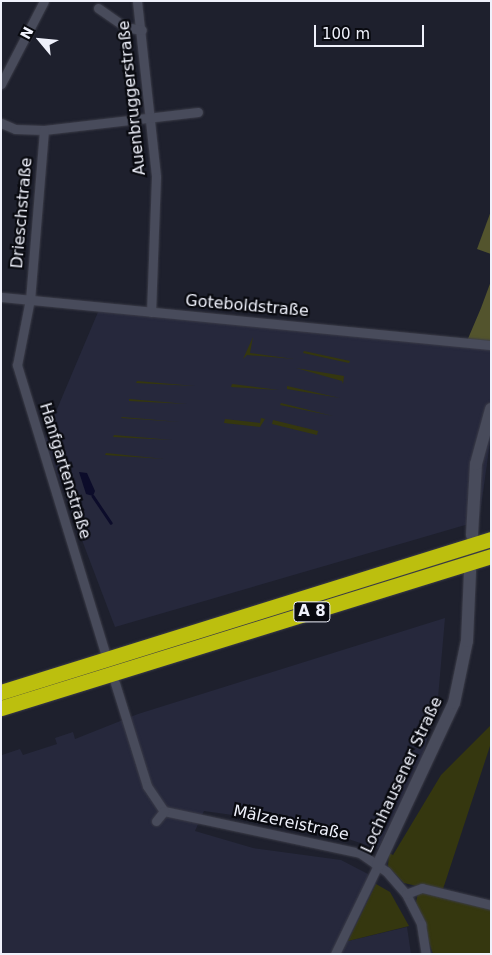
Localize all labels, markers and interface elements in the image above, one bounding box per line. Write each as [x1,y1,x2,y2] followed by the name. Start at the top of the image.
[15,15,65,65] north arrow
[317,15,427,47] scale bar
[114,20,150,176] street label: Auenbruggerstraße
[17,24,37,42] text: N
[322,25,370,43] text: 100 m
[8,157,36,269] street label: Drieschstraße
[185,291,309,321] street label: Goteboldstraße
[35,401,95,541] street label: Hanfgartenstraße
[293,600,331,624] road number: A 8
[357,694,447,856] street label: Lochhausener Straße
[231,801,351,845] street label: Mälzereistraße

